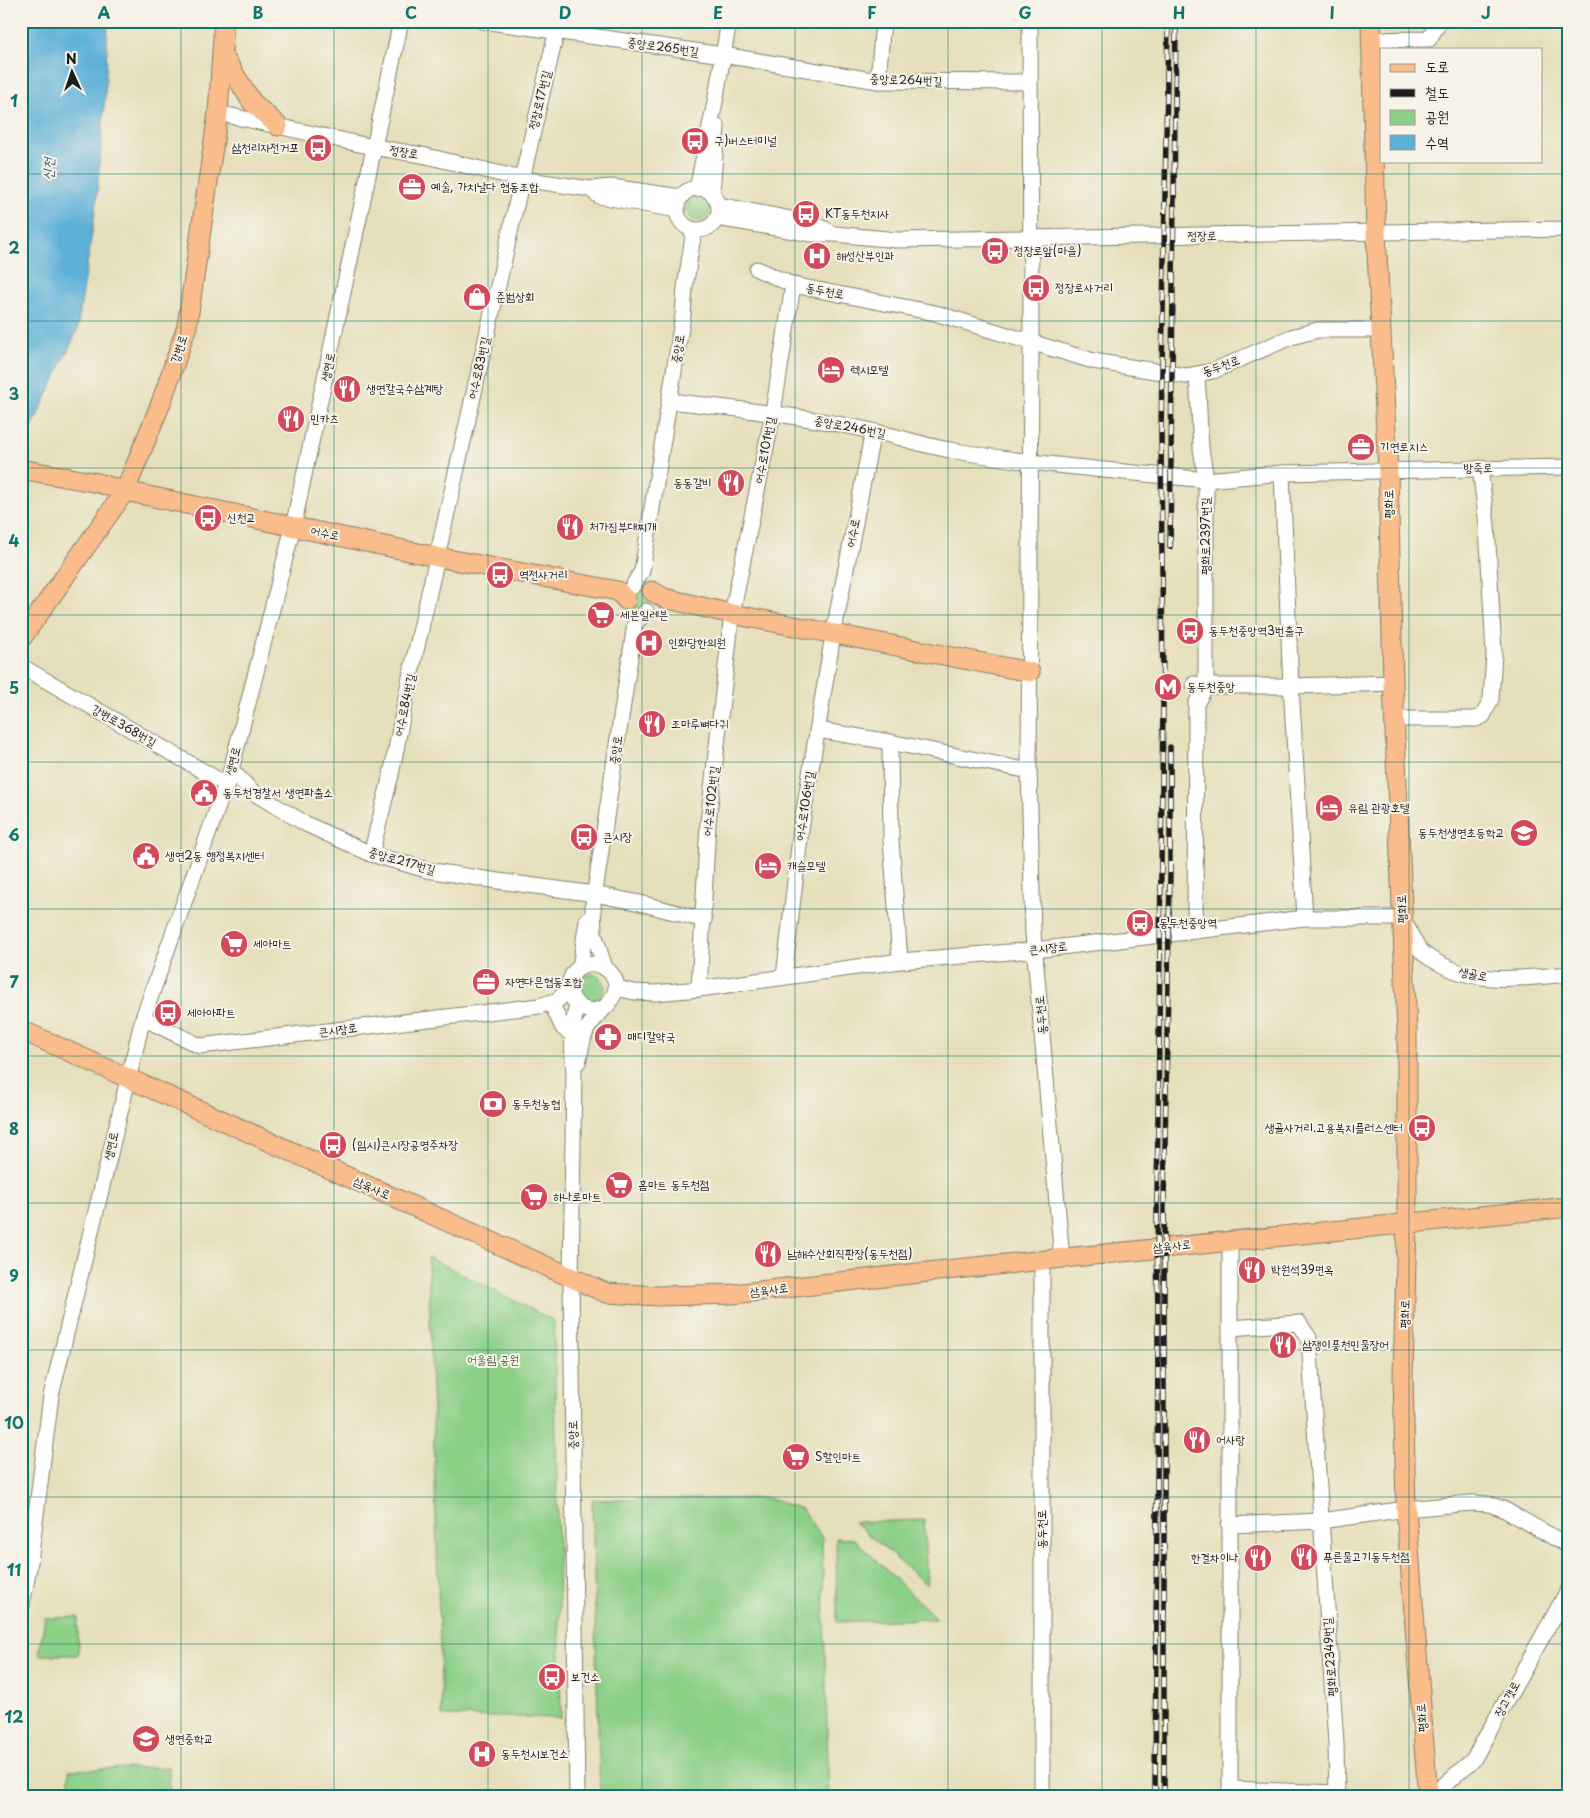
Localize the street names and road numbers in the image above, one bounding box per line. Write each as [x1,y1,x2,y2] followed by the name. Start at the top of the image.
[626,32,700,60] street label: 중앙로265번길
[523,68,555,131] street label: 정장로17번길
[869,69,943,89] street label: 중앙로264번길
[388,140,420,162] street label: 정장로
[1187,226,1217,244] street label: 정장로
[805,277,846,303] street label: 동두천로
[165,332,191,365] street label: 강변로
[666,333,688,365] street label: 중앙로
[462,334,494,401] street label: 어수로83번길
[1199,350,1242,380] street label: 동두천로
[315,351,339,383] street label: 생연로
[813,410,888,442] street label: 중앙로246번길
[749,414,779,485] street label: 어수로101번길
[1463,458,1493,476] street label: 방죽로
[1379,489,1397,519] street label: 평화로
[1196,497,1214,575] street label: 평화로2397번길
[840,517,864,549] street label: 어수로
[309,520,341,544] street label: 어수로
[389,671,420,738] street label: 어수로84번길
[89,699,160,751] street label: 강변로368번길
[604,734,626,765] street label: 중앙로
[220,744,244,777] street label: 생연로
[697,765,723,837] street label: 어수로102번길
[790,769,818,842] street label: 어수로106번길
[367,842,438,878] street label: 중앙로217번길
[1392,894,1411,924] street label: 평화로
[1028,936,1068,958] street label: 큰시장로
[1457,961,1489,985] street label: 생골로
[1029,995,1051,1035] street label: 동두천로
[318,1018,358,1040] street label: 큰시장로
[98,1130,122,1162] street label: 생연로
[351,1171,394,1203] street label: 삼육사로
[1152,1234,1192,1256] street label: 삼육사로
[749,1278,789,1300] street label: 삼육사로
[1395,1299,1413,1329] street label: 평화로
[563,1420,581,1450] street label: 중앙로
[1032,1510,1050,1548] street label: 동두천로
[1317,1617,1341,1697] street label: 평화로2349번길
[1489,1677,1523,1720] street label: 장고갯로
[1411,1703,1431,1733] street label: 평화로

